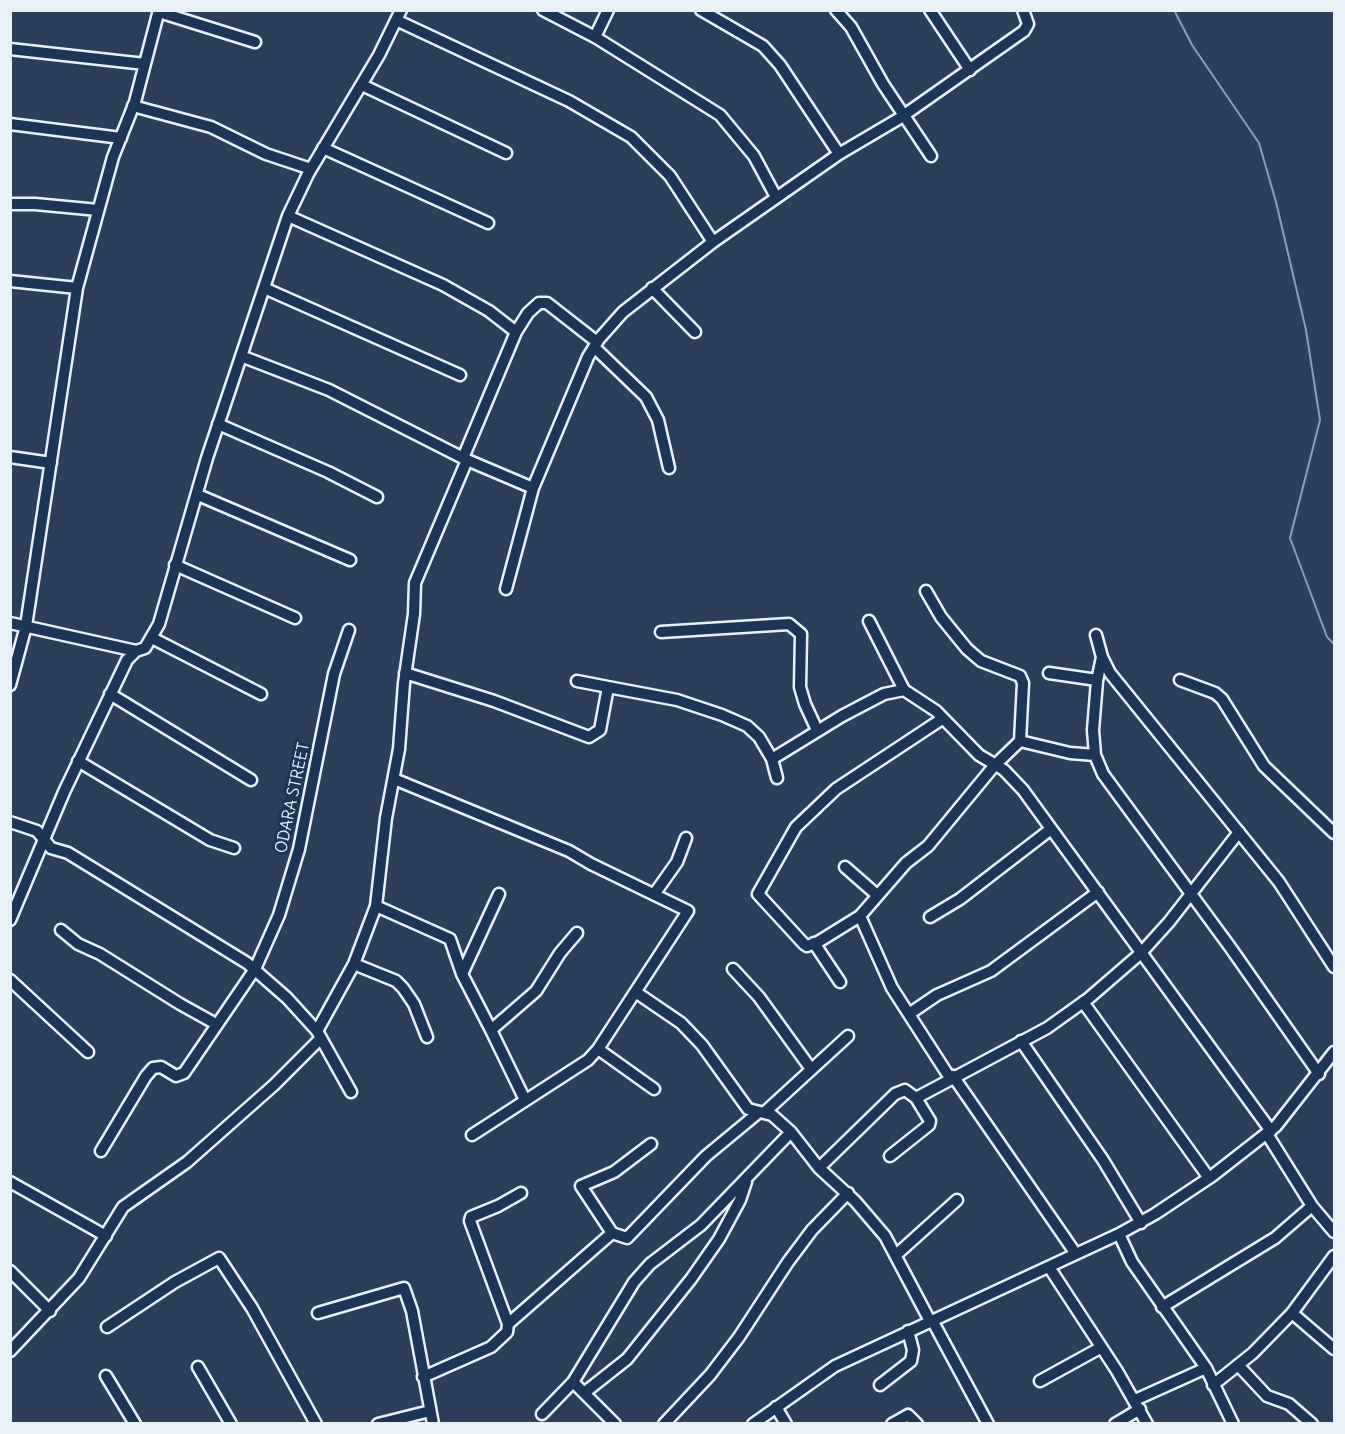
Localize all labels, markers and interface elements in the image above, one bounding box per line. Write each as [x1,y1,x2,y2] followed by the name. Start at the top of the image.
[272,741,314,855] street label: ODARA STREET

